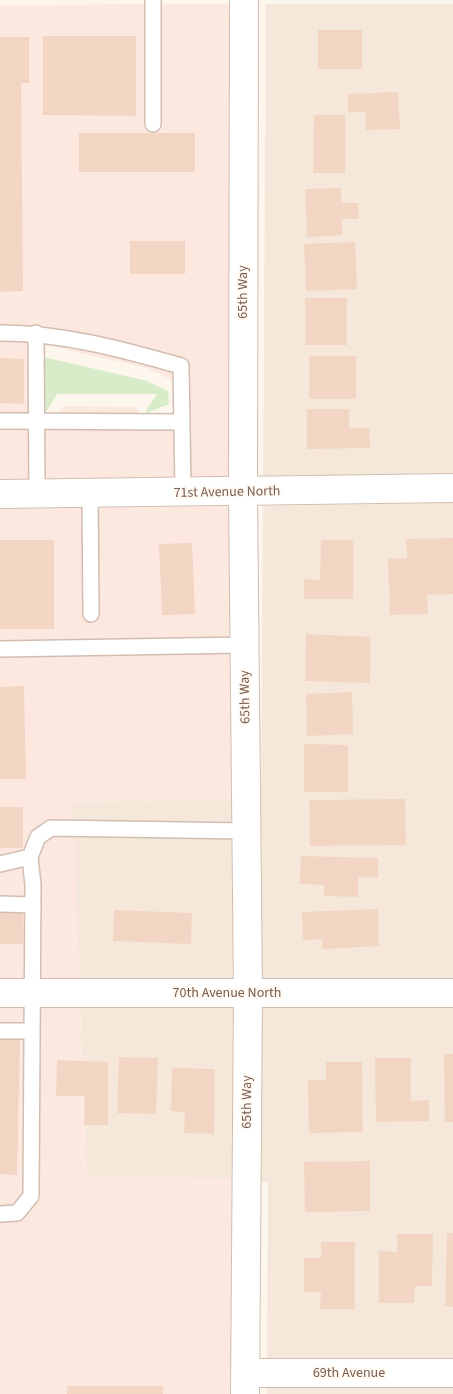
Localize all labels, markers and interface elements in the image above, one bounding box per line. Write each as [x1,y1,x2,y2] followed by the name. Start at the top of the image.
[233,265,253,319] street label: 65th Way
[173,481,281,503] street label: 71st Avenue North
[235,670,255,724] street label: 65th Way
[173,983,281,1003] street label: 70th Avenue North
[237,1075,257,1129] street label: 65th Way
[313,1363,385,1383] street label: 69th Avenue

